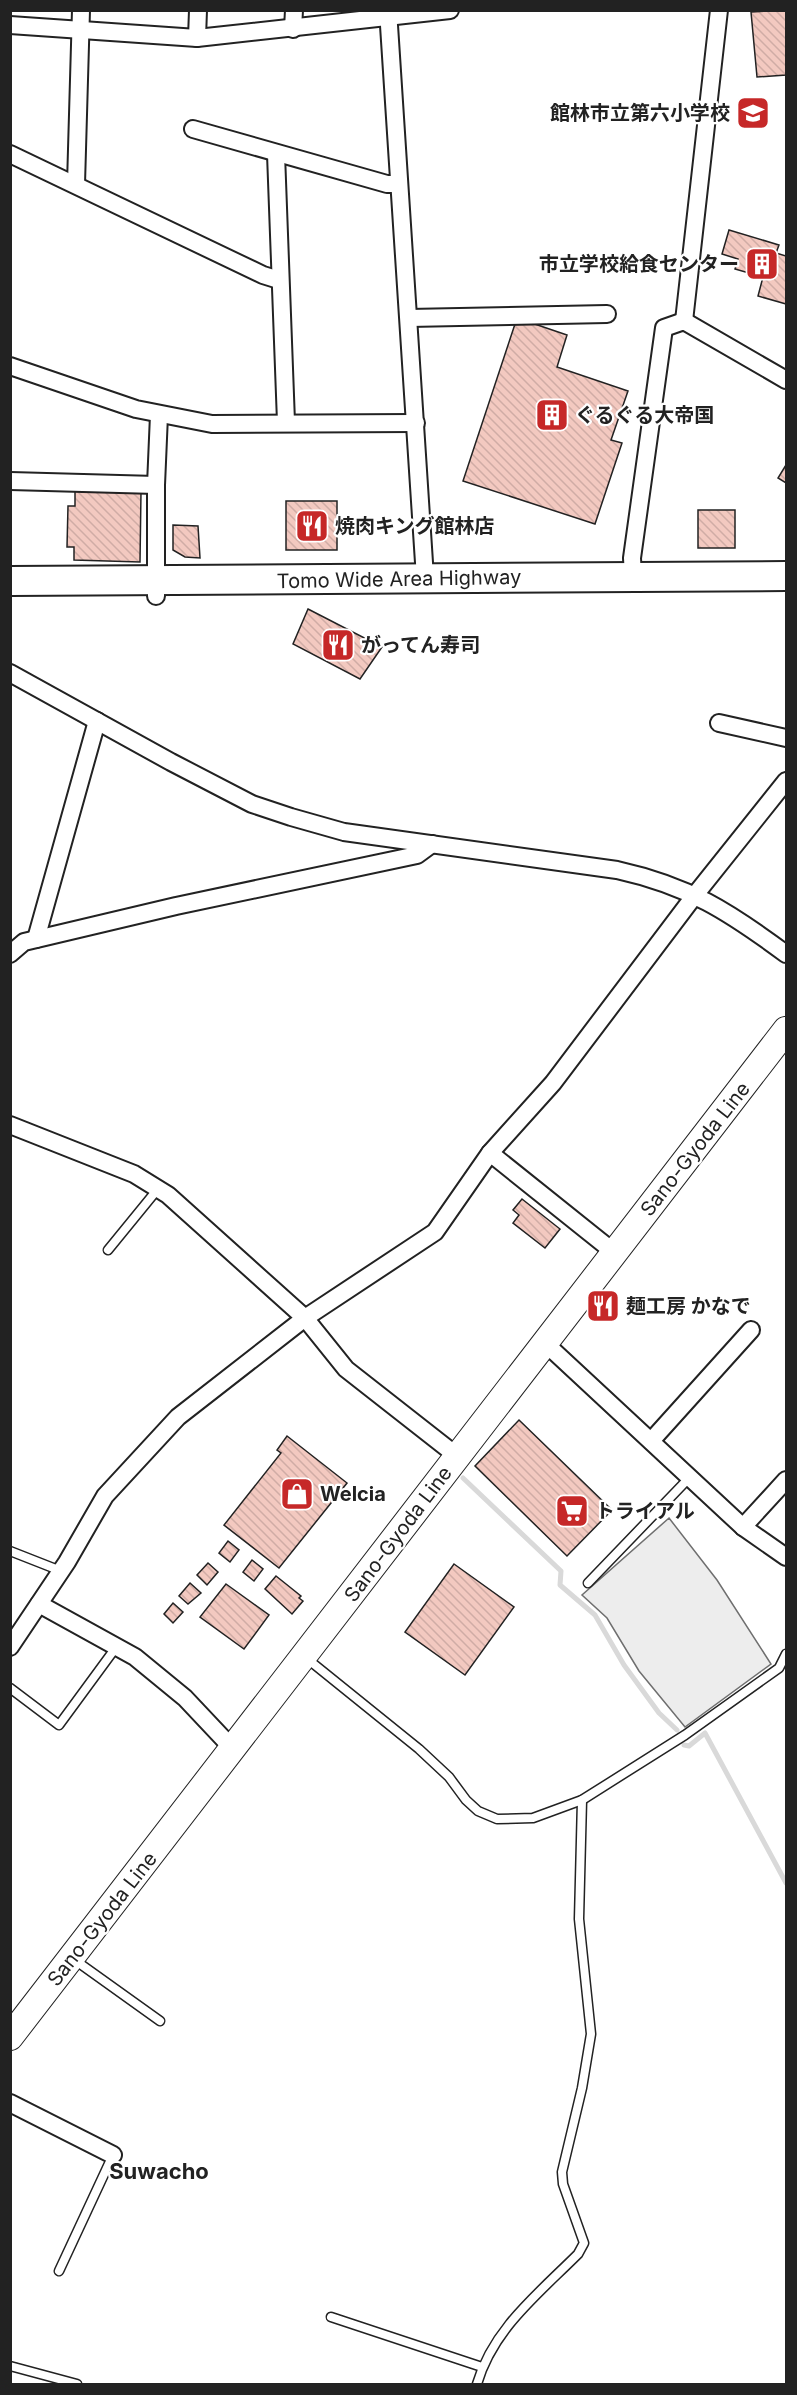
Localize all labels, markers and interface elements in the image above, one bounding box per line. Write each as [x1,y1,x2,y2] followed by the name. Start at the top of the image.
[735,95,771,131] school or university icon: 館林市立第六小学校
[550,101,730,125] place label: 館林市立第六小学校
[744,246,780,282] building icon: 市立学校給食センター
[539,252,739,276] place label: 市立学校給食センター
[534,397,570,433] building icon: ぐるぐる大帝国
[575,403,714,427] place label: ぐるぐる大帝国
[294,508,330,544] restaurant icon: 焼肉キング館林店
[335,514,494,538] place label: 焼肉キング館林店
[277,565,521,593] street label: Tomo Wide Area Highway
[320,627,356,663] restaurant icon: がってん寿司
[361,633,480,657] place label: がってん寿司
[635,1077,755,1221] street label: Sano-Gyoda Line
[585,1288,621,1324] restaurant icon: 麺工房 かなで
[626,1294,751,1318] place label: 麺工房 かなで
[339,1461,457,1607] street label: Sano-Gyoda Line
[279,1476,315,1512] shop icon: Welcia
[320,1482,386,1506] place label: Welcia
[554,1493,590,1529] supermarket icon: トライアル
[595,1499,695,1523] place label: トライアル
[42,1847,162,1991] street label: Sano-Gyoda Line
[109,2158,209,2184] district label: Suwacho

